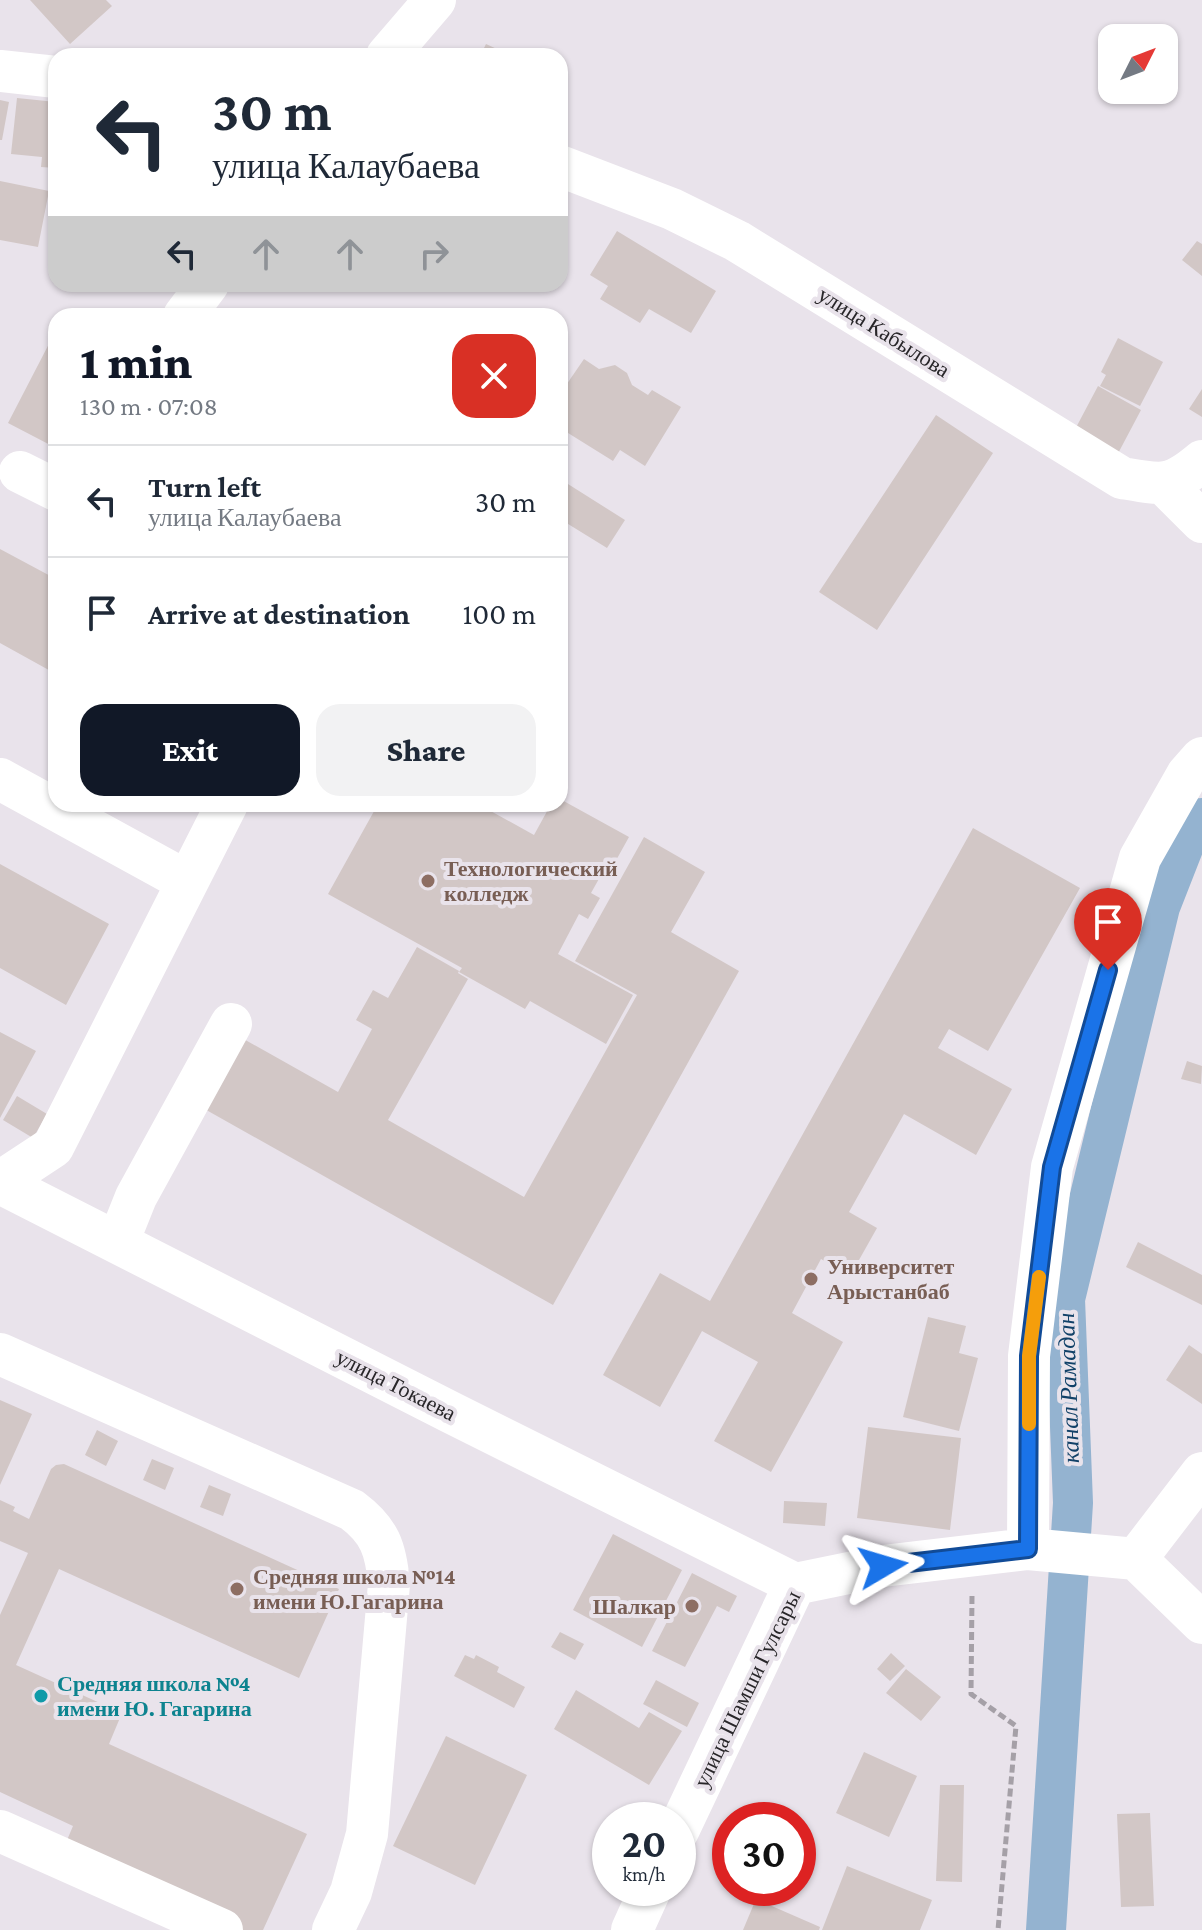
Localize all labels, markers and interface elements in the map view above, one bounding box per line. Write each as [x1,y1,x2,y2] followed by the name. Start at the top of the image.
[1098,24,1178,104] north arrow
[1098,24,1178,104] map controls
[80,80,184,184] icon: left
[212,80,332,142] text: 30 m
[212,146,480,186] text: улица Калаубаева
[160,232,204,276] icon: left
[244,232,288,276] icon: ahead
[328,232,372,276] icon: ahead
[412,232,456,276] icon: right
[814,282,955,383] street label: улица Кабылова
[452,334,536,418] button: close
[80,335,192,388] text: 1 min
[80,392,218,421] text: 130 m · 07:08
[148,470,261,503] text: Turn left
[80,479,124,523] icon: left
[475,485,536,518] text: 30 m
[148,503,341,532] text: улица Калаубаева
[80,591,124,635] icon: arrive
[148,597,410,630] text: Arrive at destination
[462,597,536,630] text: 100 m
[80,704,300,796] button: Exit
[316,704,536,796] button: Share
[444,856,618,906] place label: Технологический колледж
[419,872,437,890] marker: Технологический колледж
[1074,888,1142,970] pin
[1086,900,1130,944] icon: arrive
[827,1254,955,1304] place label: Университет Арыстанбаб
[802,1270,820,1288] marker: Университет Арыстанбаб
[1052,1312,1084,1464] water label: канал Рамадан
[332,1344,460,1426] street label: улица Токаева
[841,1524,925,1608] position arrow
[253,1564,456,1614] place label: Средняя школа №14 имени Ю.Гагарина
[228,1580,246,1598] marker: Средняя школа №14 имени Ю.Гагарина
[688,1586,806,1791] street label: улица Шамши Гулсары
[593,1594,676,1619] place label: Шалкар
[683,1597,701,1615] marker: Шалкар
[57,1671,252,1721] place label: Средняя школа №4 имени Ю. Гагарина
[32,1687,50,1705] marker: Средняя школа №4 имени Ю. Гагарина
[712,1802,816,1906] speed limit sign: 30
[622,1821,666,1866] text: 20
[622,1863,666,1885] text: km/h

